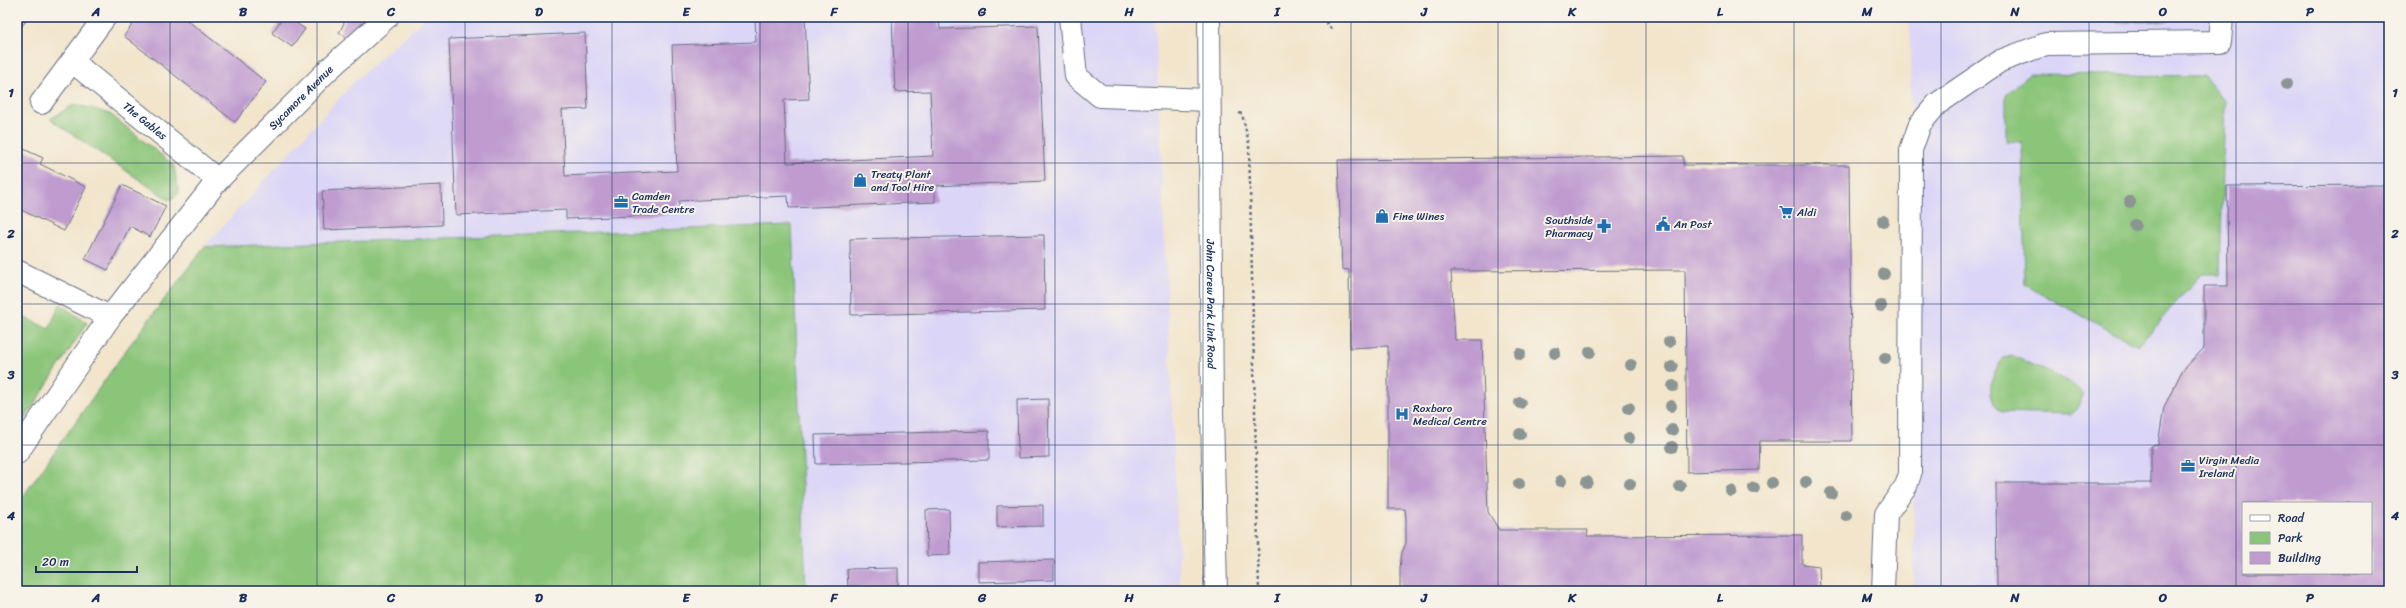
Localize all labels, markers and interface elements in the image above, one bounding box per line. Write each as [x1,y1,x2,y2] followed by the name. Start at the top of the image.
[91,0,100,23] text: A
[239,0,248,23] text: B
[386,0,396,23] text: C
[535,0,543,23] text: D
[682,0,691,23] text: E
[829,0,838,23] text: F
[977,0,987,23] text: G
[1123,0,1134,23] text: H
[1273,0,1281,23] text: I
[1420,0,1428,23] text: J
[1567,0,1577,23] text: K
[1717,0,1724,23] text: L
[1861,0,1873,23] text: M
[2009,0,2020,23] text: N
[2158,0,2168,23] text: O
[2306,0,2314,23] text: P
[264,60,338,134] street label: Sycamore Avenue
[8,81,14,104] text: 1
[2392,81,2398,104] text: 1
[119,97,172,145] street label: The Gables
[871,165,935,197] place label: Treaty Plant and Tool Hire
[852,172,868,188] shop icon: Treaty Plant and Tool Hire
[632,187,695,219] place label: Camden Trade Centre
[613,194,629,210] office icon: Camden Trade Centre
[1796,203,1817,222] place label: Aldi
[1778,204,1794,220] supermarket icon: Aldi
[1393,207,1445,226] place label: Fine Wines
[1374,208,1390,224] shop icon: Fine Wines
[1545,211,1593,243] place label: Southside Pharmacy
[1673,215,1712,234] place label: An Post
[1655,216,1671,232] public building icon: An Post
[1596,218,1612,234] pharmacy icon: Southside Pharmacy
[6,222,15,245] text: 2
[2390,222,2399,245] text: 2
[1201,238,1221,370] street label: John Carew Park Link Road
[6,363,15,386] text: 3
[2390,363,2399,386] text: 3
[1413,399,1487,431] place label: Roxboro Medical Centre
[1394,406,1410,422] hospital icon: Roxboro Medical Centre
[2198,451,2260,483] place label: Virgin Media Ireland
[2180,458,2196,474] office icon: Virgin Media Ireland
[2242,502,2372,574] legend
[6,504,16,527] text: 4
[2390,504,2400,527] text: 4
[2278,507,2305,529] text: Road
[2278,527,2303,549] text: Park
[2278,547,2321,569] text: Building
[36,548,137,574] scale bar
[42,551,69,573] text: 20 m
[91,586,100,608] text: A
[239,586,248,608] text: B
[386,586,396,608] text: C
[535,586,543,608] text: D
[682,586,691,608] text: E
[829,586,838,608] text: F
[977,586,987,608] text: G
[1123,586,1134,608] text: H
[1273,586,1281,608] text: I
[1420,586,1428,608] text: J
[1567,586,1577,608] text: K
[1717,586,1724,608] text: L
[1861,586,1873,608] text: M
[2009,586,2020,608] text: N
[2158,586,2168,608] text: O
[2306,586,2314,608] text: P

